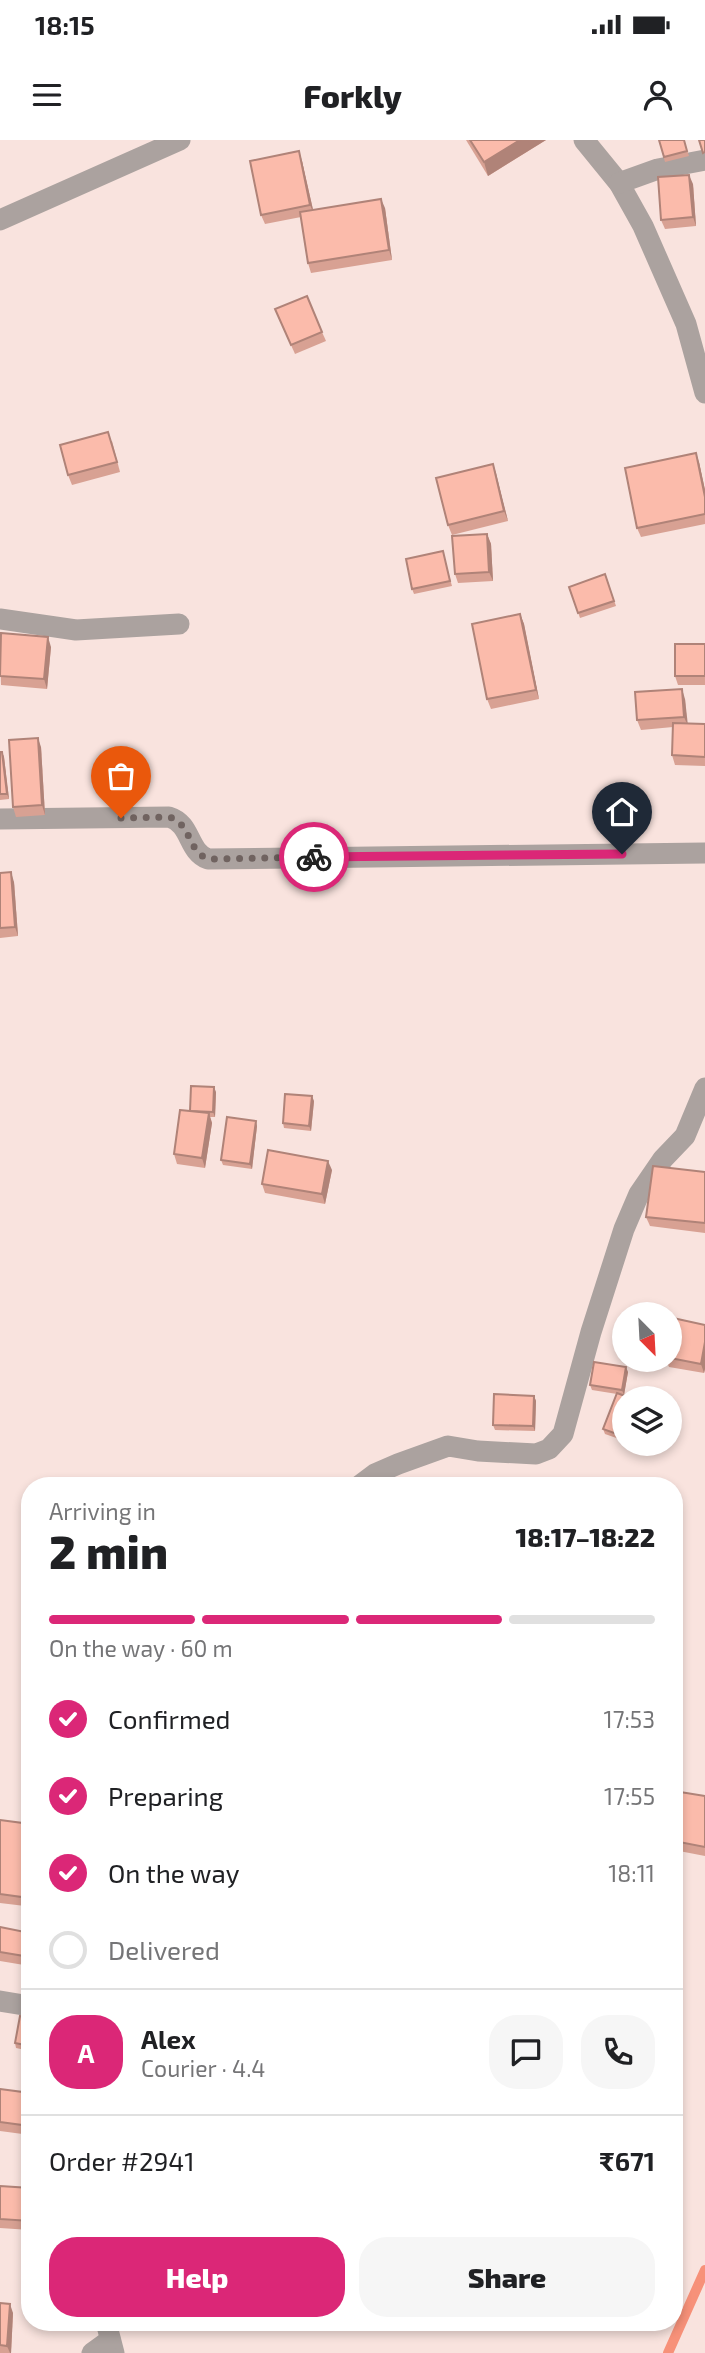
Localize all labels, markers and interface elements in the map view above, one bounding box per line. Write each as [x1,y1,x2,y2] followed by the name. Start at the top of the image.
[35,9,95,40] text: 18:15
[28,76,66,114] icon: menu
[303,76,402,114] text: Forkly
[639,76,677,114] icon: person
[91,746,151,818] pin
[102,757,140,795] icon: bag
[592,782,652,854] pin
[603,793,641,831] icon: home
[279,822,349,892] courier
[295,838,333,876] icon: bike
[612,1302,682,1372] north arrow
[612,1302,682,1456] map controls
[612,1386,682,1456] button: layers
[49,1497,156,1525] text: Arriving in
[516,1521,655,1552] text: 18:17–18:22
[49,1523,168,1578] text: 2 min
[49,1634,233,1662] text: On the way · 60 m
[49,1700,87,1738] icon: check
[108,1703,231,1734] text: Confirmed
[604,1705,655,1733] text: 17:53
[49,1777,87,1815] icon: check
[108,1780,223,1811] text: Preparing
[604,1782,655,1810] text: 17:55
[49,1854,87,1892] icon: check
[108,1857,239,1888] text: On the way
[608,1859,655,1887] text: 18:11
[108,1934,220,1965] text: Delivered
[489,2015,563,2089] button: chat
[581,2015,655,2089] button: phone
[141,2023,196,2054] text: Alex
[78,2037,94,2068] text: A
[141,2054,265,2082] text: Courier · 4.4
[49,2145,195,2176] text: Order #2941
[599,2145,655,2176] text: ₹671
[49,2237,345,2317] button: Help
[359,2237,655,2317] button: Share

